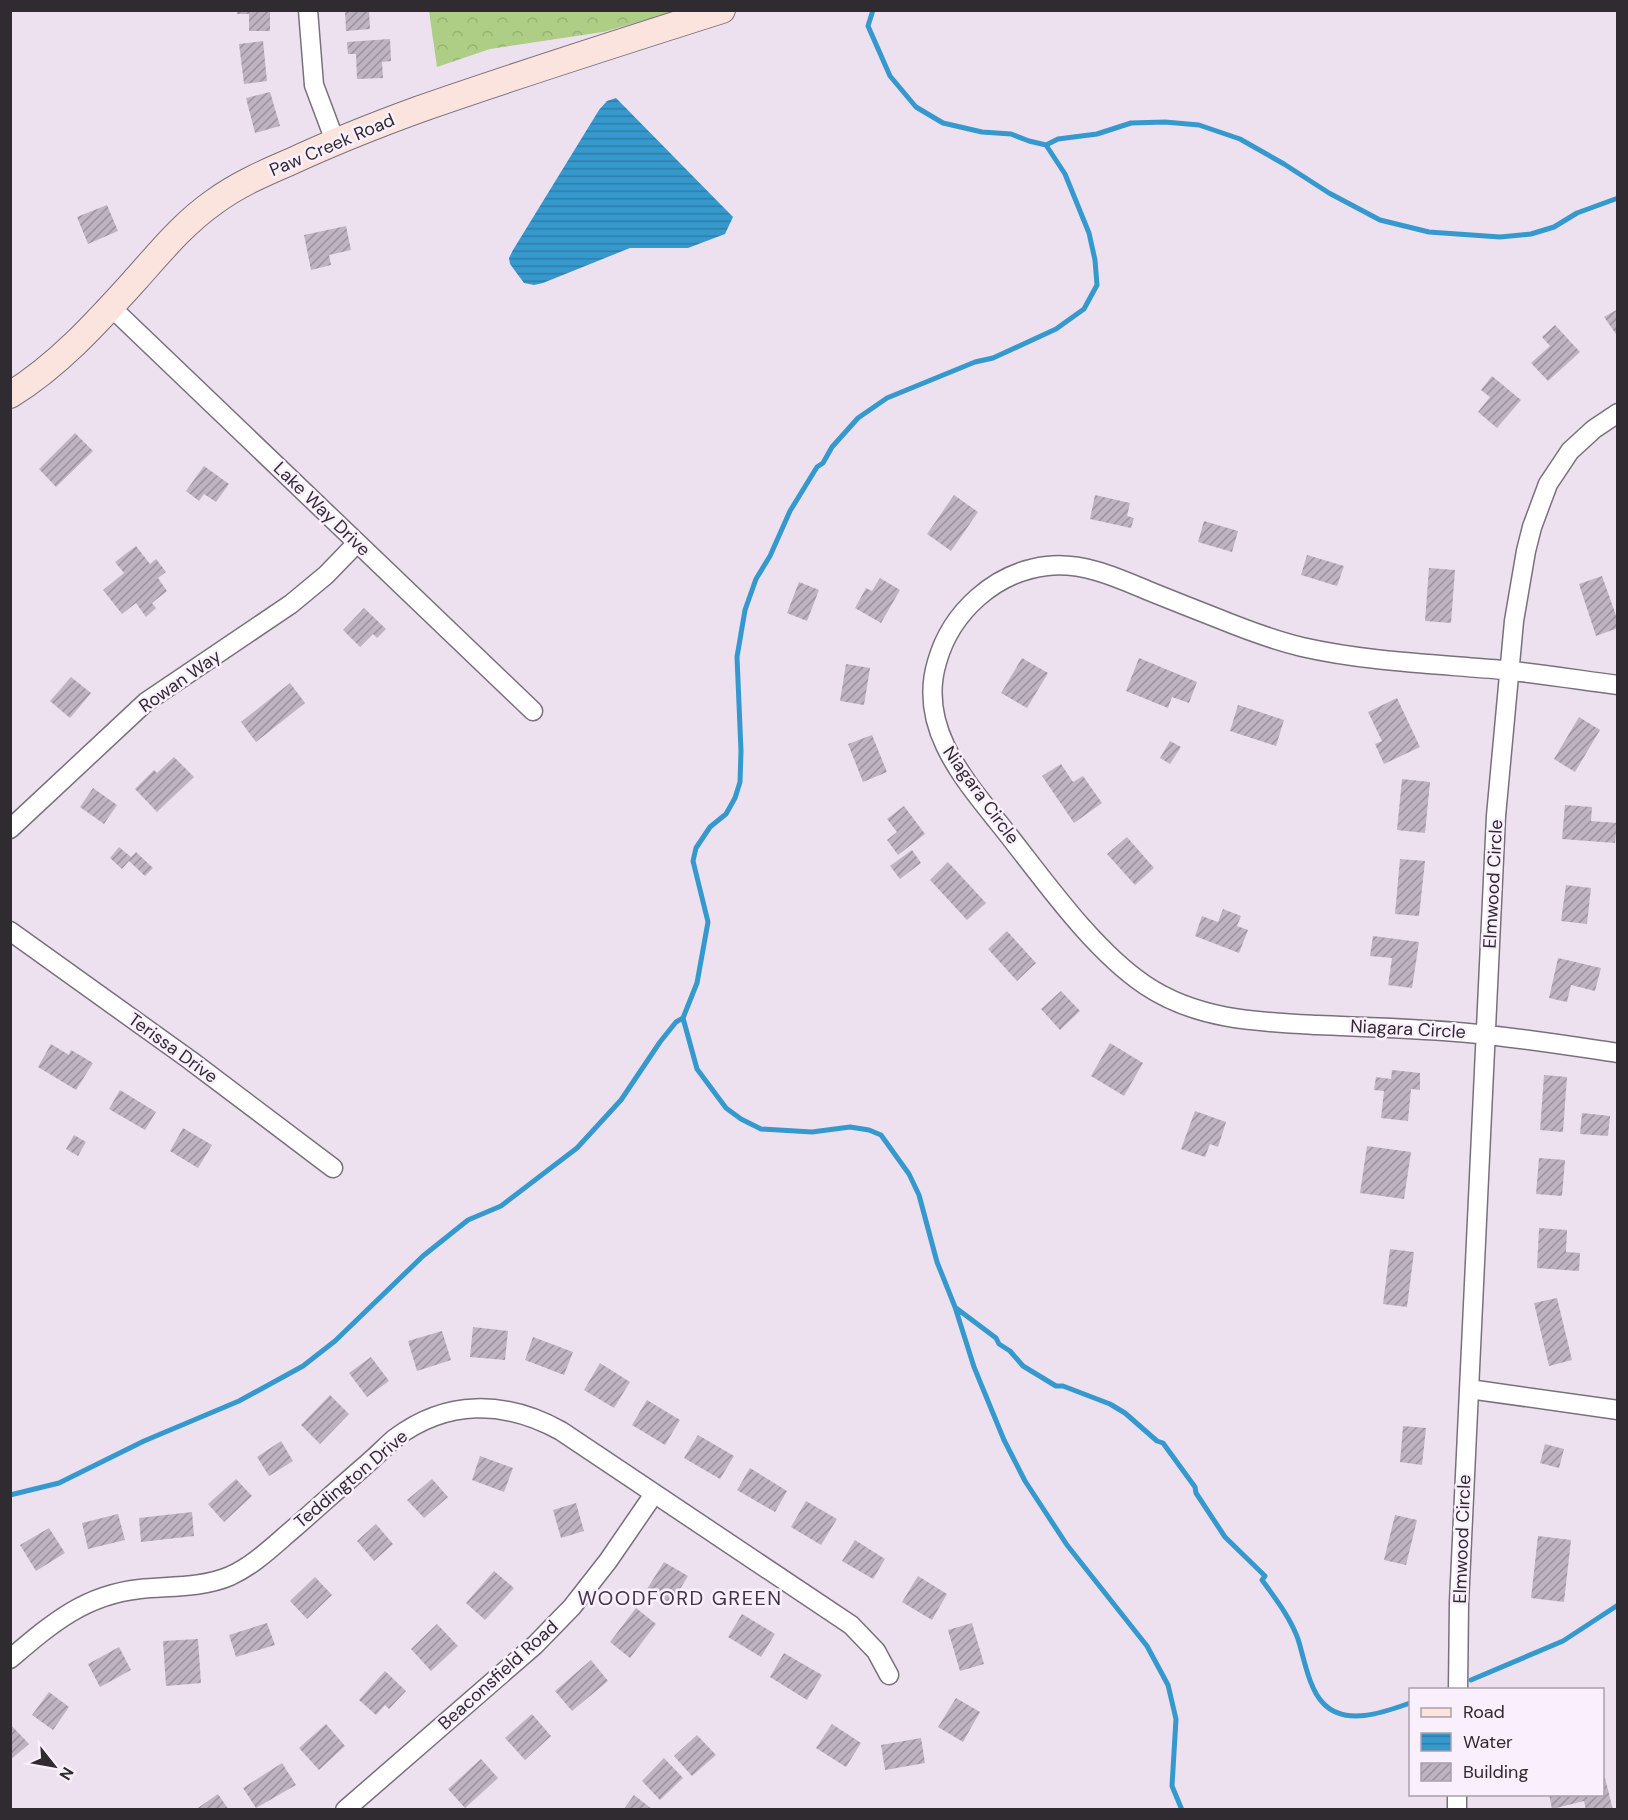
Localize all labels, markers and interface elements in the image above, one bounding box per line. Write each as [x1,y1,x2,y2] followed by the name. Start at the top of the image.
[266,108,398,182] street label: Paw Creek Road
[268,457,376,561] street label: Lake Way Drive
[134,644,226,718] street label: Rowan Way
[937,741,1025,849] street label: Niagara Circle
[1478,819,1508,949] street label: Elmwood Circle
[123,1007,223,1089] street label: Terissa Drive
[1350,1014,1466,1044] street label: Niagara Circle
[289,1424,413,1534] street label: Teddington Drive
[1448,1474,1476,1604] street label: Elmwood Circle
[577,1585,783,1611] district label: WOODFORD GREEN
[433,1615,563,1735] street label: Beaconsfield Road
[1409,1688,1604,1796] legend
[1463,1700,1505,1724] text: Road
[1463,1730,1513,1754] text: Water
[24,1736,84,1796] north arrow
[1463,1760,1528,1784] text: Building
[54,1763,78,1784] text: N

